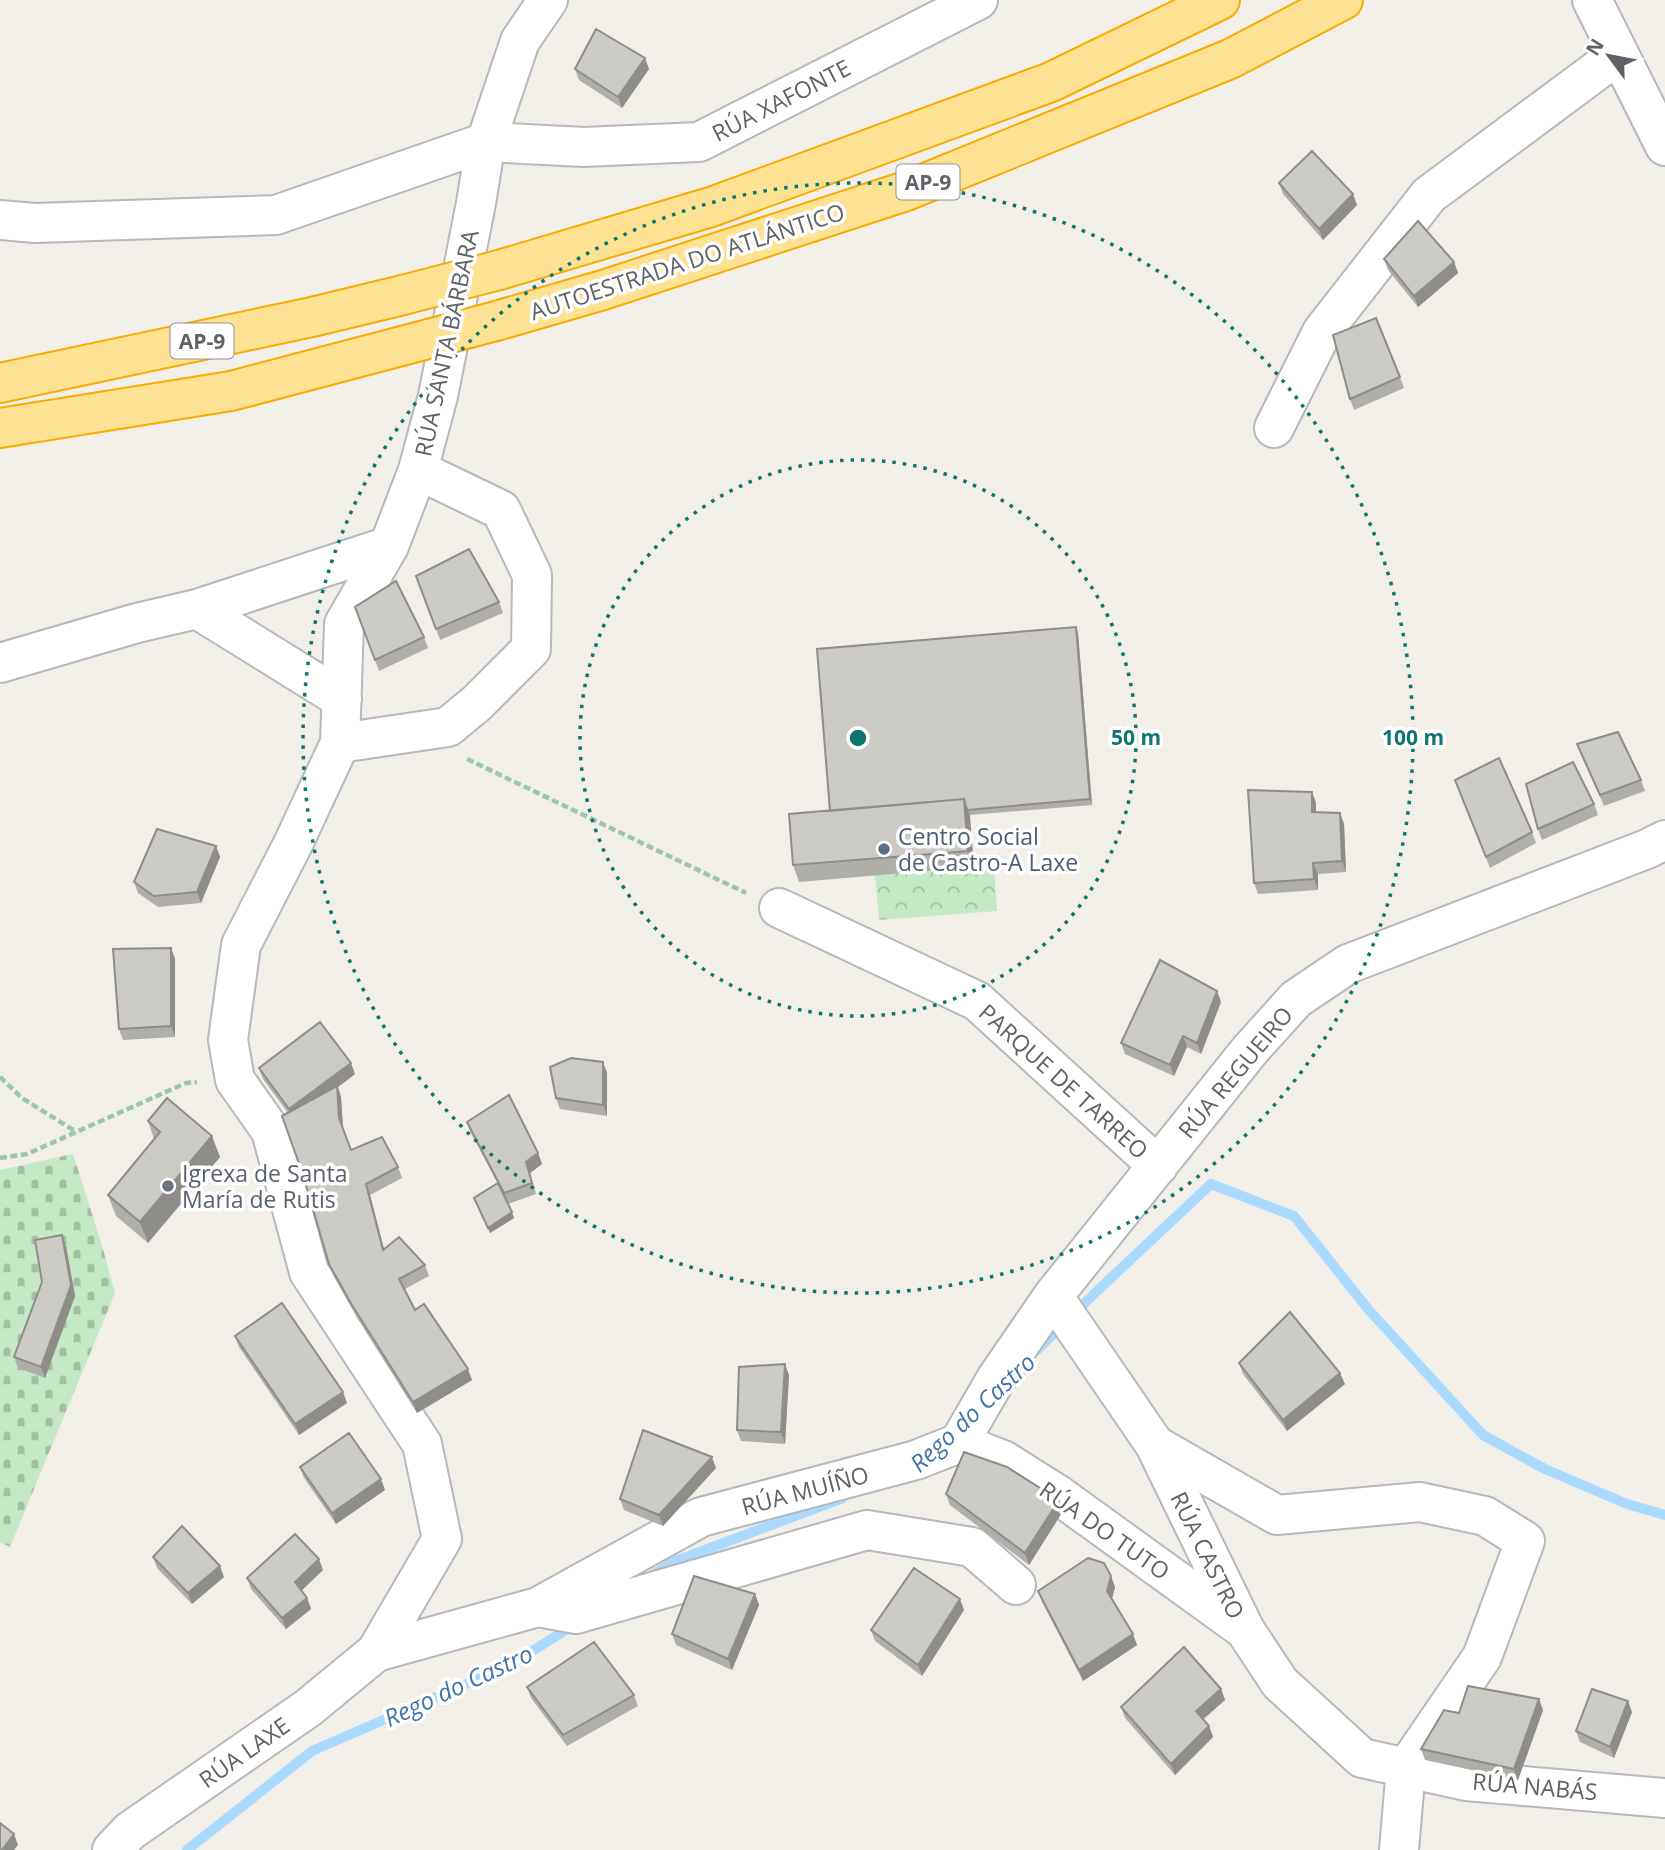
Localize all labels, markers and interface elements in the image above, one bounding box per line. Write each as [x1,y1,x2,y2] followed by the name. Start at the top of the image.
[1574,21,1644,91] north arrow
[1579,34,1610,60] text: N
[706,51,856,149] street label: RÚA XAFONTE
[897,164,960,200] road number: AP-9
[526,195,848,327] street label: AUTOESTRADA DO ATLÁNTICO
[406,226,486,459] street label: RÚA SANTA BÁRBARA
[170,324,234,358] road number: AP-9
[1111,723,1161,751] text: 50 m
[1382,723,1444,751] text: 100 m
[846,726,870,750] centre of rings
[898,820,1078,878] place label: Centro Social de Castro-A Laxe
[876,841,892,857] marker: Centro Social de Castro-A Laxe
[972,996,1156,1166] street label: PARQUE DE TARREO
[1170,999,1300,1145] street label: RÚA REGUEIRO
[182,1157,347,1215] place label: Igrexa de Santa María de Rutis
[160,1178,176,1194] marker: Igrexa de Santa María de Rutis
[902,1345,1042,1479] water label: Rego do Castro
[738,1458,872,1522] street label: RÚA MUÍÑO
[1034,1473,1176,1587] street label: RÚA DO TUTO
[1163,1486,1253,1624] street label: RÚA CASTRO
[378,1636,538,1734] water label: Rego do Castro
[192,1709,296,1795] street label: RÚA LAXE
[1471,1765,1599,1807] street label: RÚA NABÁS

